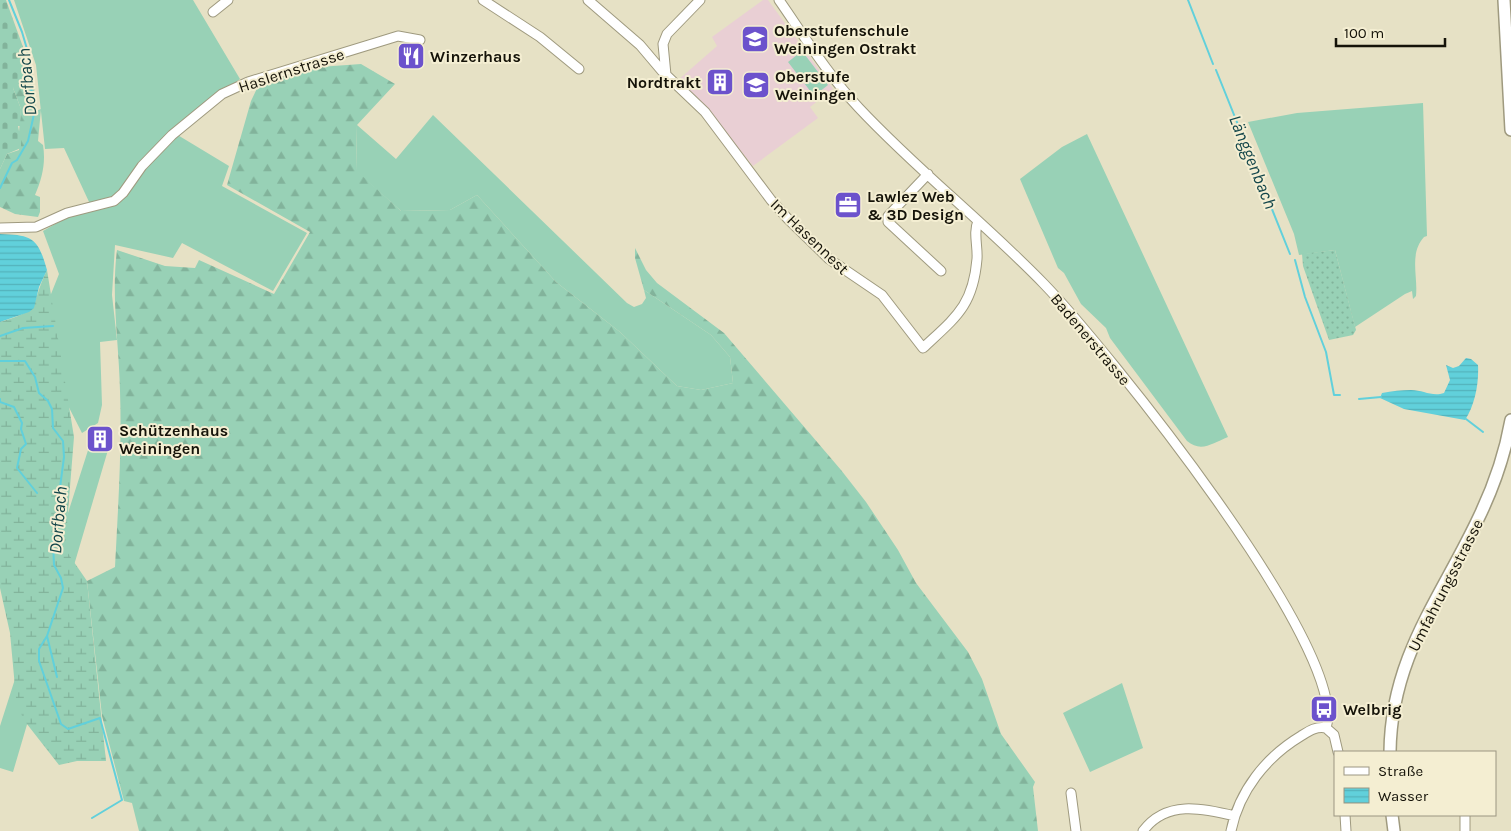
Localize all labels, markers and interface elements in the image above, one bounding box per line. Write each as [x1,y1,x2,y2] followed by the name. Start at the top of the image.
[1336,15,1445,47] scale bar
[774,21,916,58] place label: Oberstufenschule Weiningen Ostrakt
[740,24,770,54] school or university icon: Oberstufenschule Weiningen Ostrakt
[1344,24,1384,42] text: 100 m
[396,41,426,71] restaurant icon: Winzerhaus
[236,44,346,97] street label: Haslernstrasse
[13,47,41,117] water label: Dorfbach
[430,47,521,66] place label: Winzerhaus
[705,67,735,97] building icon: Nordtrakt
[775,67,856,104] place label: Oberstufe Weiningen
[741,70,771,100] school or university icon: Oberstufe Weiningen
[627,73,701,92] place label: Nordtrakt
[1224,112,1282,212] water label: Länggenbach
[867,187,964,224] place label: Lawlez Web & 3D Design
[833,190,863,220] office icon: Lawlez Web & 3D Design
[767,194,853,278] street label: Im Hasennest
[1047,289,1135,389] street label: Badenerstrasse
[119,421,228,458] place label: Schützenhaus Weiningen
[85,424,115,454] building icon: Schützenhaus Weiningen
[44,485,72,555] water label: Dorfbach
[1404,516,1487,655] street label: Umfahrungsstrasse
[1309,694,1339,724] bus stop icon: Welbrig
[1343,700,1402,719] place label: Welbrig
[1334,751,1496,816] legend
[1378,762,1423,780] text: Straße
[1378,787,1429,805] text: Wasser

